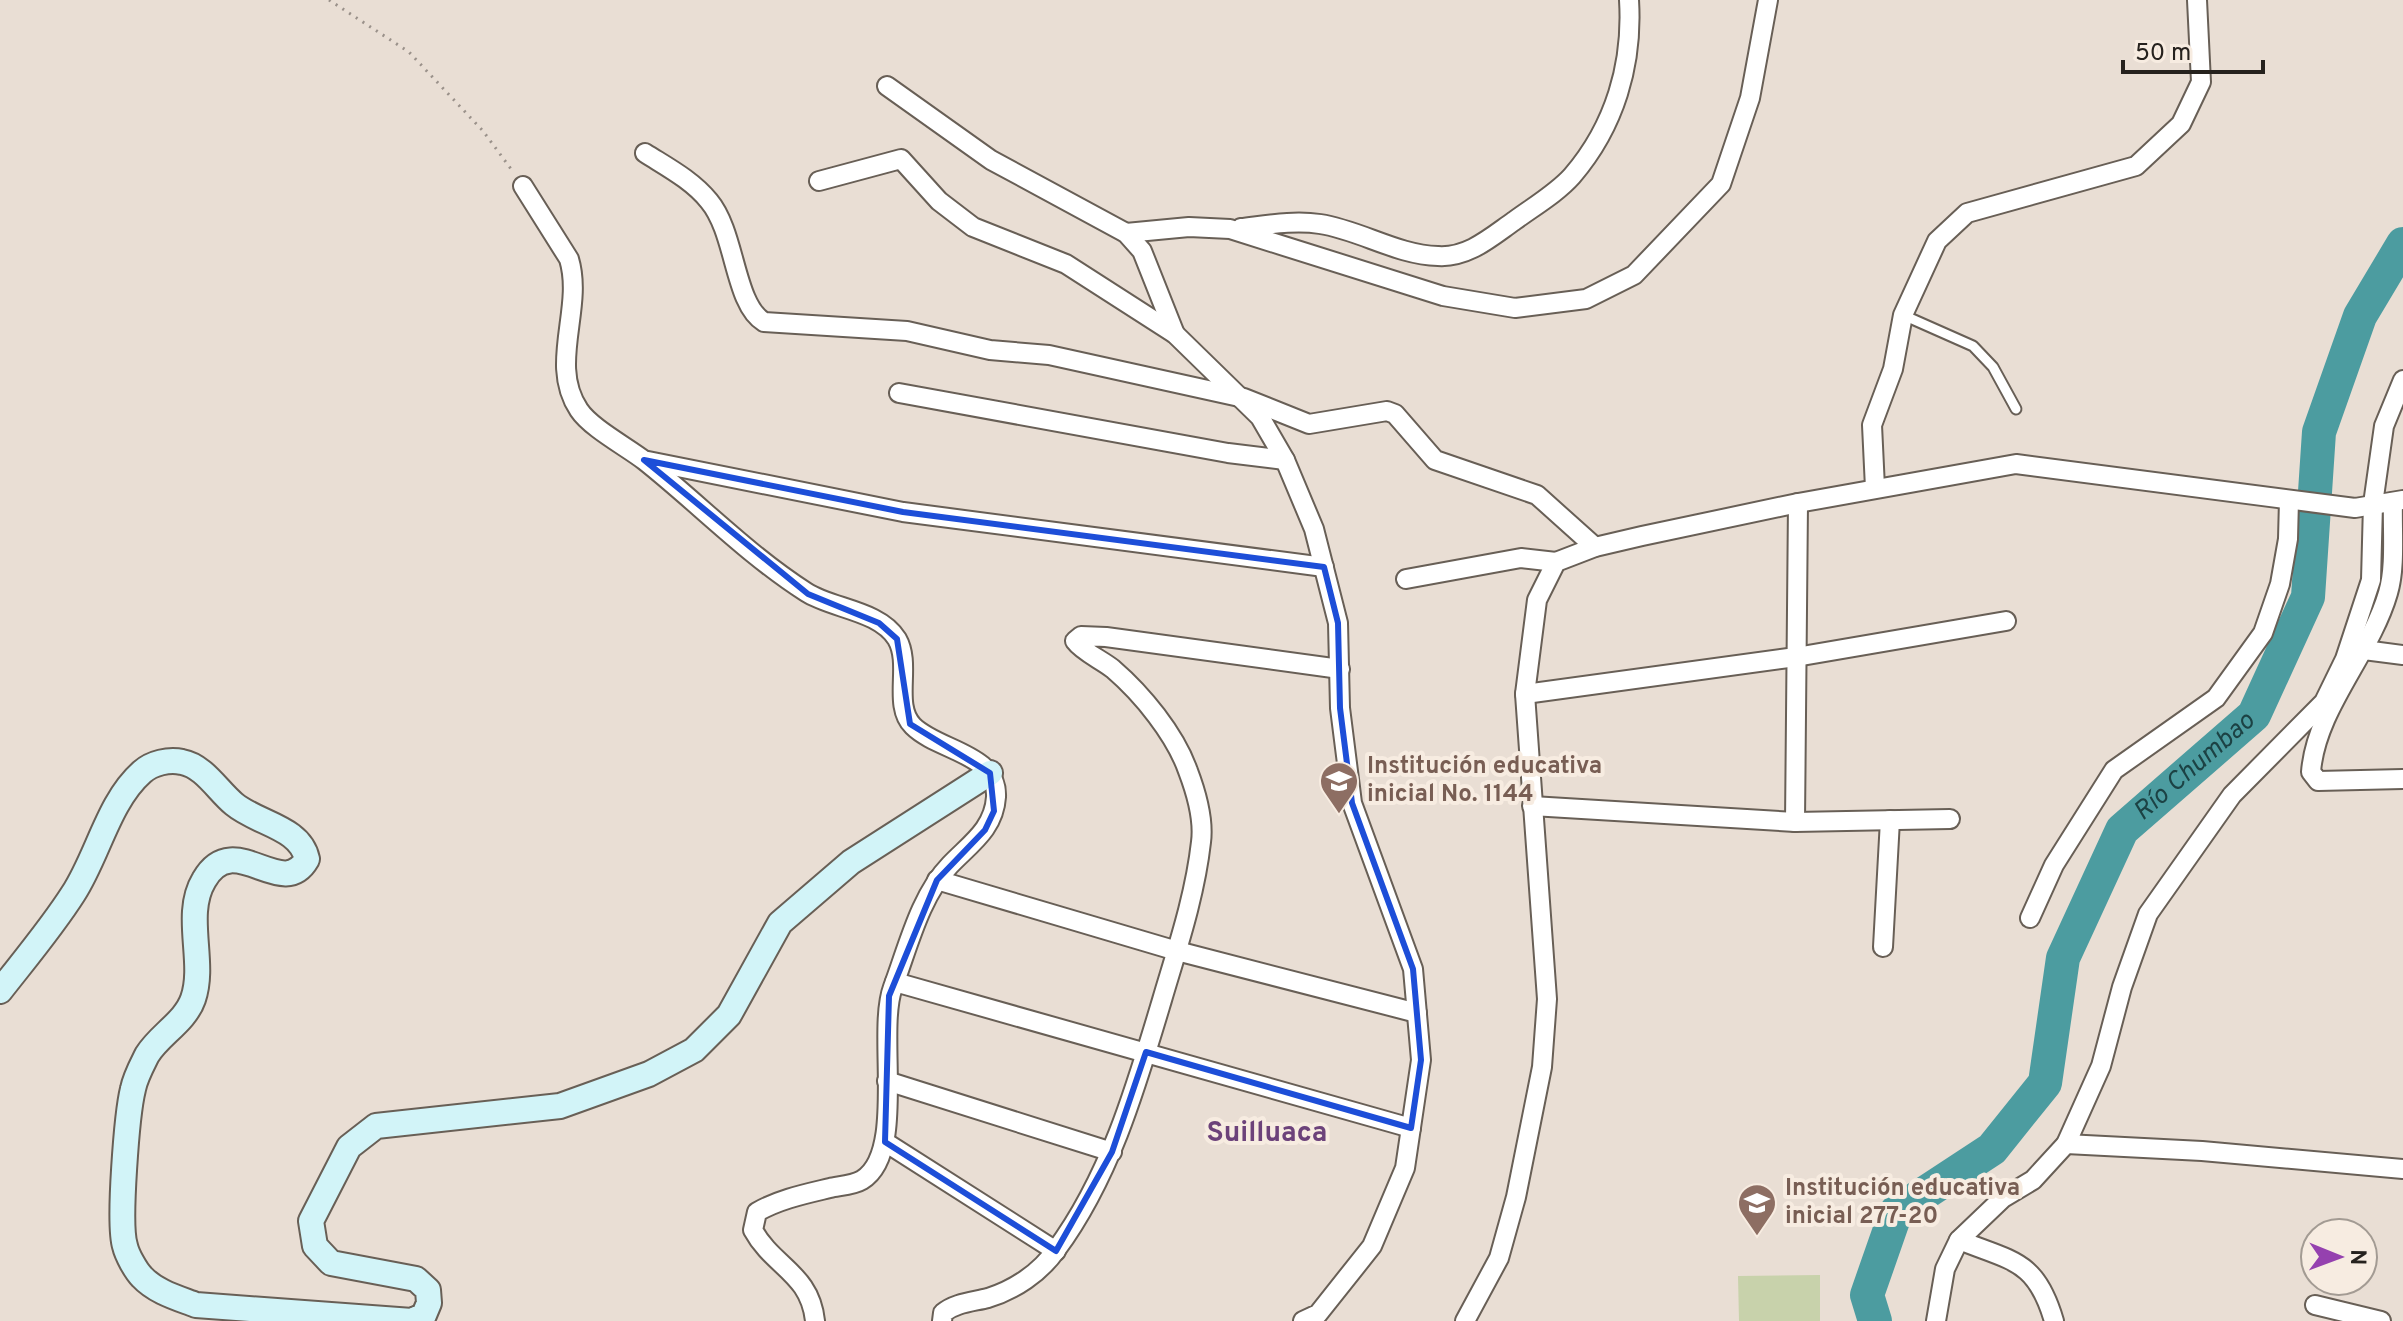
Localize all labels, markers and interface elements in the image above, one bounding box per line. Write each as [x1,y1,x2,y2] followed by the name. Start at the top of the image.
[2123,24,2263,74] scale bar
[2135,39,2191,69] text: 50 m
[2127,705,2262,829] water label: Río Chumbao
[1367,752,1602,810] place label: Institución educativa inicial No. 1144
[1318,760,1360,815] school or university icon: Institución educativa inicial No. 1144
[1207,1116,1327,1152] district label: Suilluaca
[1785,1174,2020,1232] place label: Institución educativa inicial 277-20
[1736,1182,1778,1237] school or university icon: Institución educativa inicial 277-20
[2299,1217,2379,1297] north arrow
[2343,1249,2370,1265] text: N

